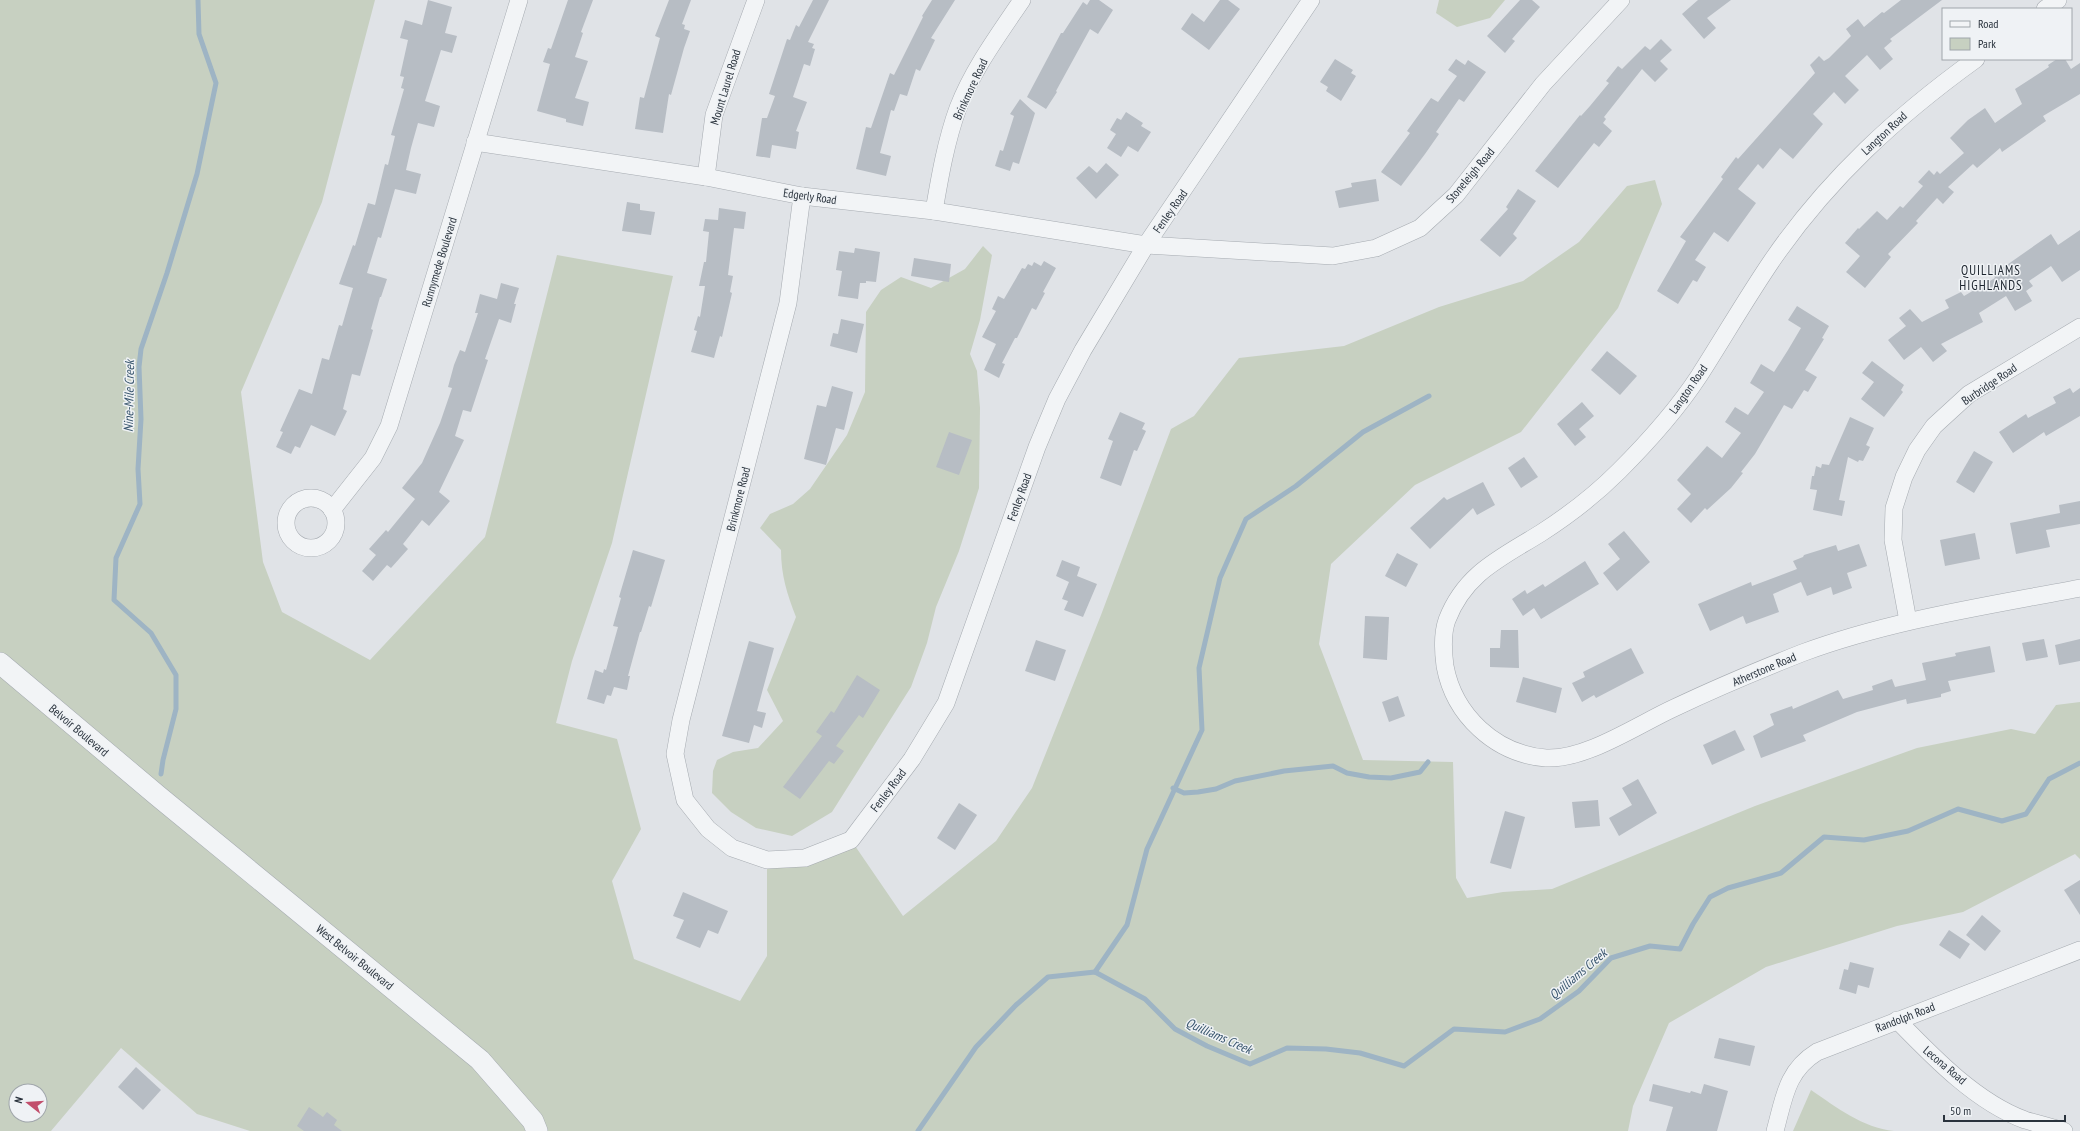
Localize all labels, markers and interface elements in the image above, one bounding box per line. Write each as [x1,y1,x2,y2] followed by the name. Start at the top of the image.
[1942,8,2072,60] legend
[1978,16,1998,31] text: Road
[1978,36,1996,51] text: Park
[706,47,744,127] street label: Mount Laurel Road
[949,56,991,122] street label: Brinkmore Road
[1858,108,1910,158] street label: Langton Road
[1443,144,1497,206] street label: Stoneleigh Road
[782,185,838,207] street label: Edgerly Road
[1150,186,1190,236] street label: Fenley Road
[418,215,460,309] street label: Runnymede Boulevard
[1959,262,2023,294] district label: QUILLIAMS HIGHLANDS
[120,358,138,432] water label: Nine-Mile Creek
[1958,360,2020,408] street label: Burbridge Road
[1666,361,1710,417] street label: Langton Road
[723,465,753,533] street label: Brinkmore Road
[1003,471,1035,523] street label: Fenley Road
[1730,649,1798,689] street label: Atherstone Road
[46,701,112,759] street label: Belvoir Boulevard
[867,766,909,814] street label: Fenley Road
[313,921,397,993] street label: West Belvoir Boulevard
[1546,944,1612,1003] water label: Quilliams Creek
[1873,999,1937,1035] street label: Randolph Road
[1183,1014,1256,1059] water label: Quilliams Creek
[1920,1043,1970,1087] street label: Lecona Road
[8,1083,48,1123] north arrow
[11,1095,26,1105] text: N
[1944,1097,2065,1123] scale bar
[1950,1103,1971,1118] text: 50 m

